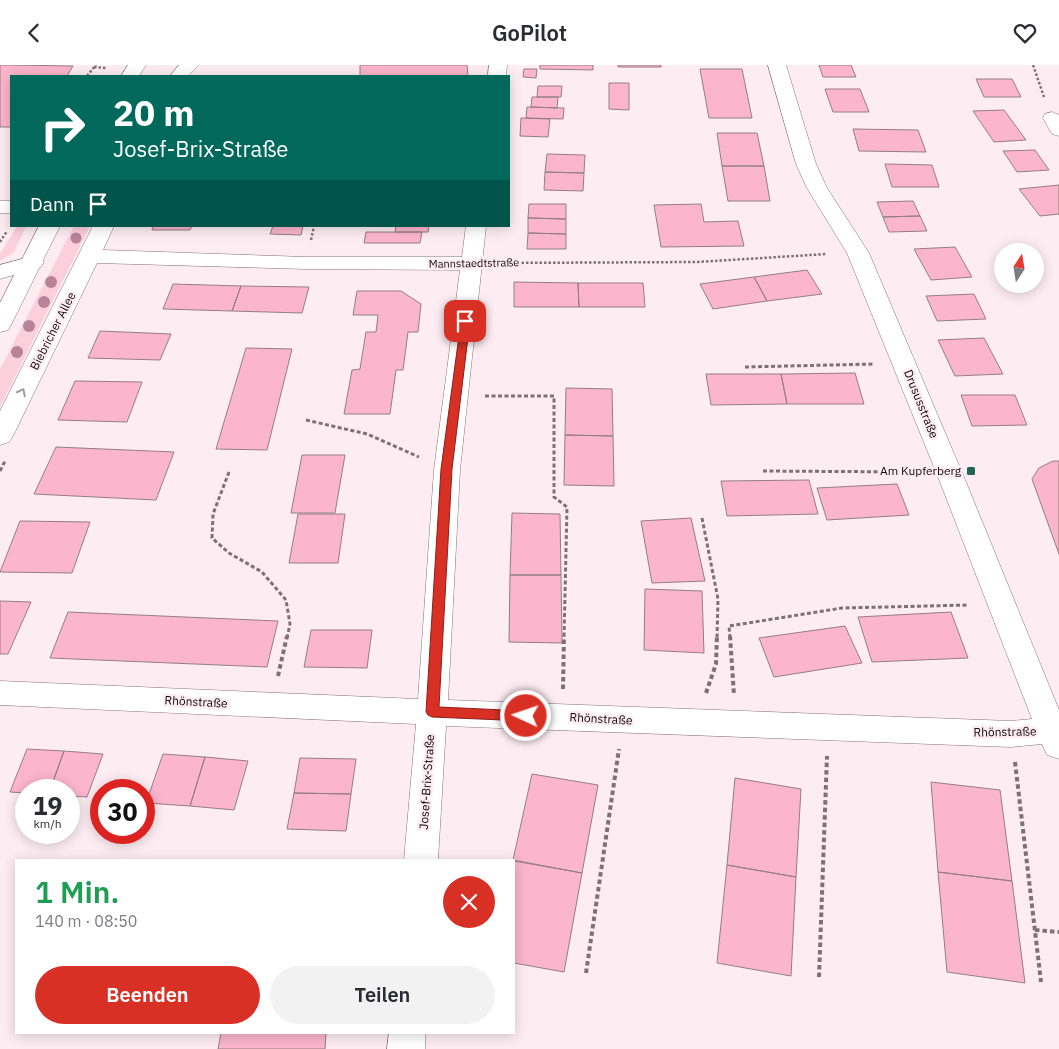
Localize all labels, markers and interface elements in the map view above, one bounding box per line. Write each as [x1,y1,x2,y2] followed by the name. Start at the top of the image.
[492,18,567,47] text: GoPilot
[20,19,48,47] icon: back
[1011,19,1039,47] icon: heart
[113,90,195,136] text: 20 m
[30,95,95,160] icon: right
[113,134,288,163] text: Josef-Brix-Straße
[84,190,112,218] icon: arrive
[30,192,74,216] text: Dann
[994,243,1044,293] north arrow
[994,243,1044,293] map controls
[429,255,519,271] street label: Mannstaedtstraße
[26,289,79,372] street label: Biebricher Allee
[444,300,486,342] pin
[451,307,479,335] icon: arrive
[901,367,942,441] street label: Drususstraße
[16,388,26,397] one-way arrow
[880,463,962,478] place label: Am Kupferberg
[965,465,977,477] marker: Am Kupferberg
[499,689,551,741] position arrow
[164,692,228,711] street label: Rhönstraße
[569,709,633,728] street label: Rhönstraße
[973,723,1037,740] street label: Rhönstraße
[416,733,437,830] street label: Josef-Brix-Straße
[90,779,155,844] speed limit sign: 30
[32,789,63,822] text: 19
[33,816,62,831] text: km/h
[35,872,119,911] text: 1 Min.
[443,876,495,928] button: close
[35,911,137,931] text: 140 m · 08:50
[35,966,260,1024] button: Beenden
[270,966,495,1024] button: Teilen

